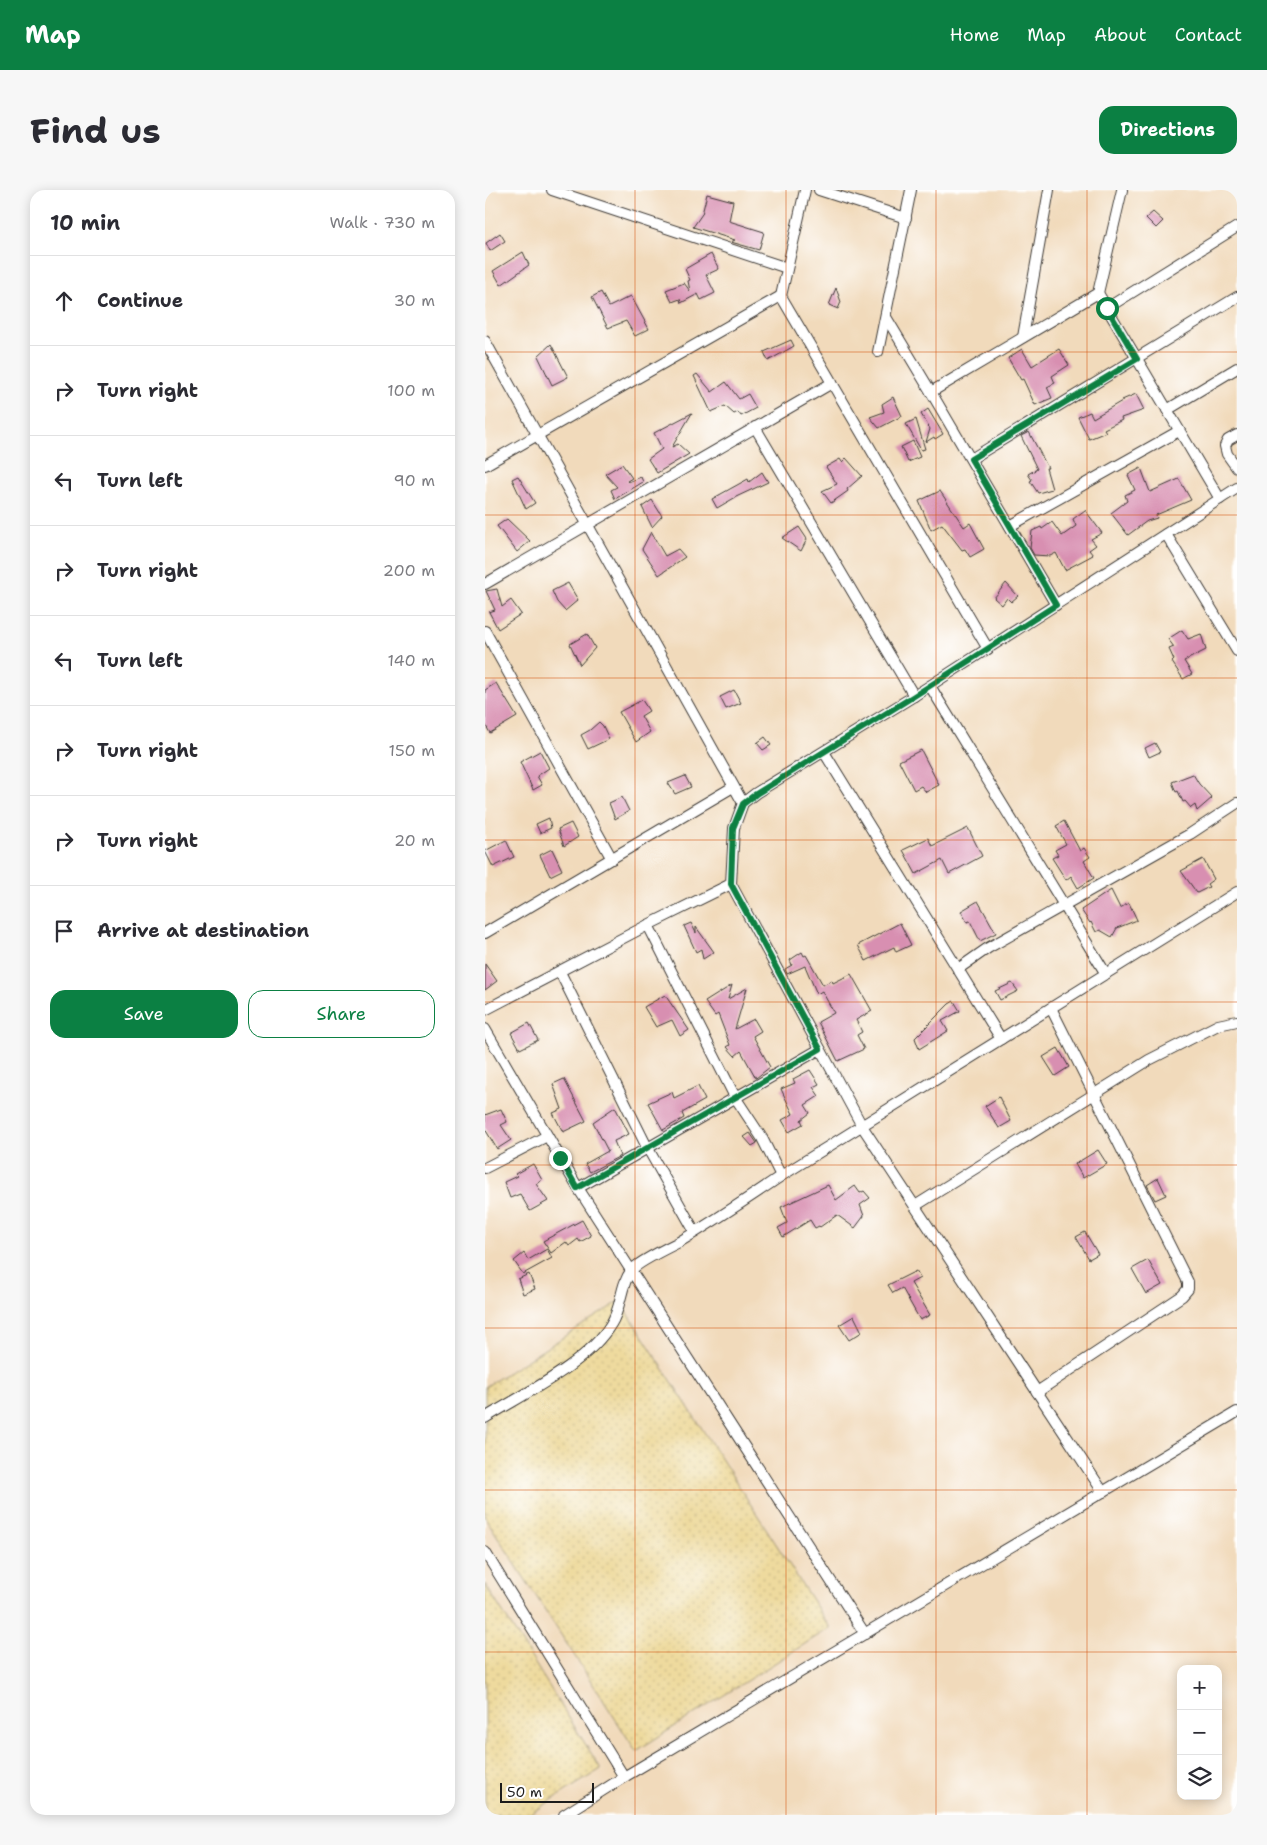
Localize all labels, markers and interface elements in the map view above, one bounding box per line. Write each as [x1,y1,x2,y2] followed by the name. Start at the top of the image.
[25,19,81,51] text: Map
[950,23,999,47] text: Home
[1027,23,1066,47] text: Map
[1094,23,1147,47] text: About
[1175,23,1242,47] text: Contact
[1099,106,1237,154] button: Directions
[30,107,161,154] text: Find us
[50,209,120,237] text: 10 min
[329,212,435,233] text: Walk · 730 m
[50,287,78,315] icon: ahead
[97,288,183,313] text: Continue
[394,290,435,311] text: 30 m
[1096,297,1119,320] route start
[50,377,78,405] icon: right
[97,378,198,403] text: Turn right
[387,380,435,401] text: 100 m
[50,467,78,495] icon: left
[97,468,183,493] text: Turn left
[394,470,435,491] text: 90 m
[50,557,78,585] icon: right
[97,558,198,583] text: Turn right
[383,560,435,581] text: 200 m
[50,647,78,675] icon: left
[97,648,183,673] text: Turn left
[388,650,435,671] text: 140 m
[50,737,78,765] icon: right
[97,738,198,763] text: Turn right
[388,740,435,761] text: 150 m
[50,827,78,855] icon: right
[97,828,198,853] text: Turn right
[394,830,435,851] text: 20 m
[50,917,78,945] icon: arrive
[97,918,309,943] text: Arrive at destination
[50,990,238,1038] button: Save
[248,990,435,1038] button: Share
[549,1147,572,1170] route end
[1177,1665,1222,1800] map controls
[1177,1665,1222,1710] button: +
[1177,1710,1222,1755] button: −
[1177,1755,1222,1800] button: layers
[500,1780,594,1803] scale bar
[507,1783,542,1801] text: 50 m

